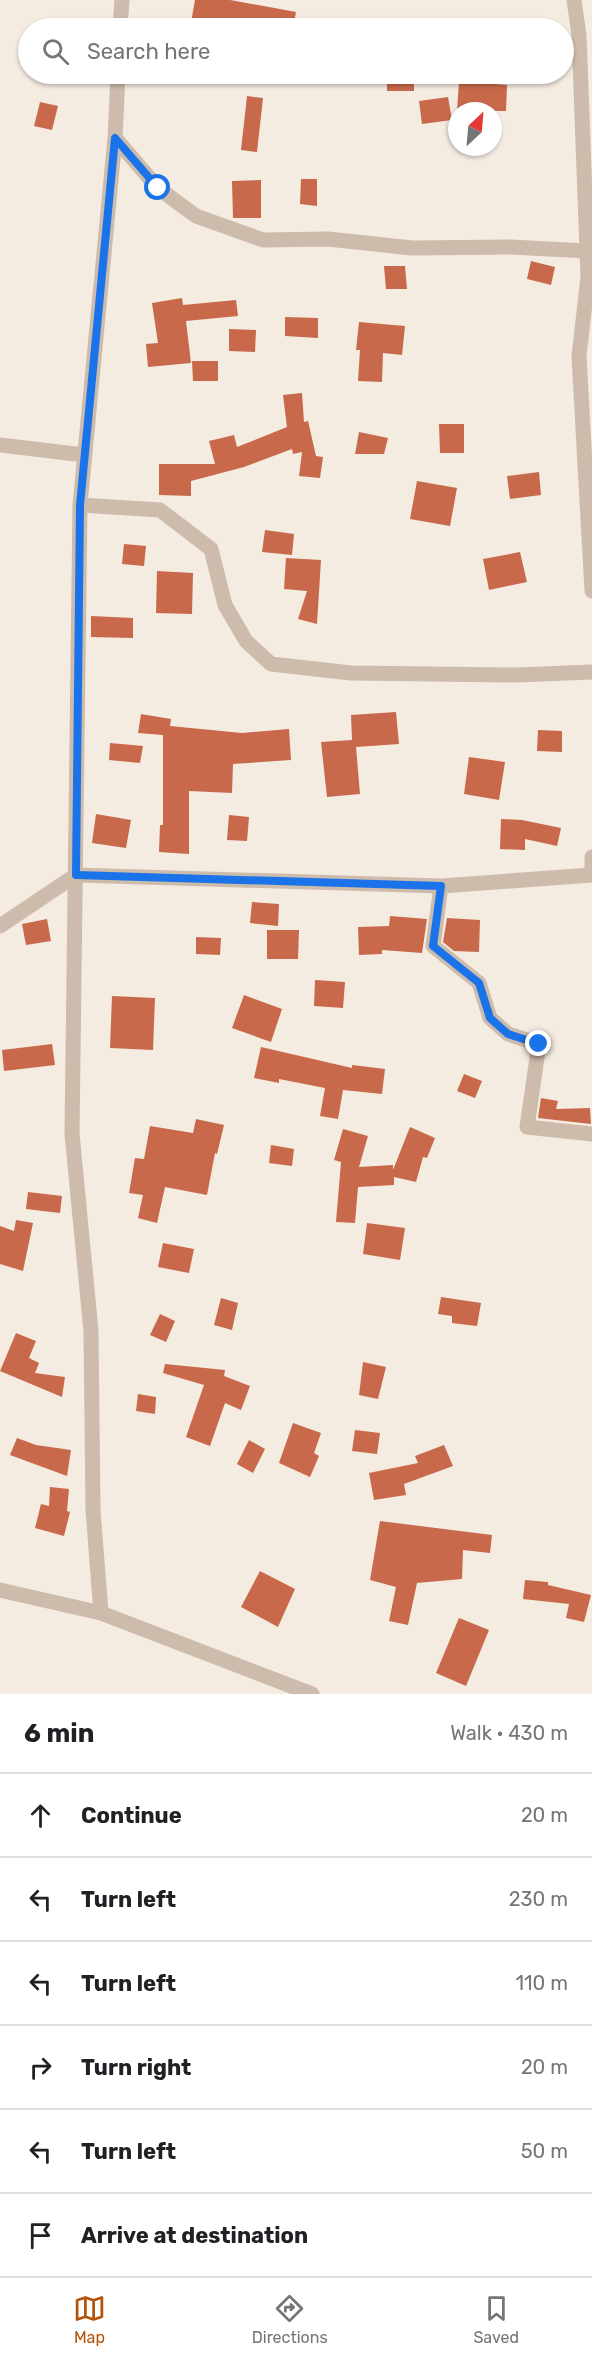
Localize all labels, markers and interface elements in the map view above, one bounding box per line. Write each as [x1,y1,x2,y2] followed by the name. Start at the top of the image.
[18,18,574,84] search box
[39,35,72,68] icon: search
[87,38,210,65] text: Search here
[448,102,502,156] north arrow
[144,174,170,200] route start
[525,1030,551,1056] route end
[24,1718,94,1749] text: 6 min
[450,1721,568,1745] text: Walk · 430 m
[24,1799,57,1832] icon: ahead
[81,1802,182,1829] text: Continue
[521,1803,568,1827] text: 20 m
[24,1883,57,1916] icon: left
[81,1886,176,1913] text: Turn left
[509,1887,568,1911] text: 230 m
[24,1967,57,2000] icon: left
[81,1970,176,1997] text: Turn left
[516,1971,568,1995] text: 110 m
[24,2051,57,2084] icon: right
[81,2054,191,2081] text: Turn right
[521,2055,568,2079] text: 20 m
[24,2135,57,2168] icon: left
[81,2138,176,2165] text: Turn left
[521,2139,568,2163] text: 50 m
[24,2219,57,2252] icon: arrive
[81,2222,308,2249] text: Arrive at destination
[73,2292,106,2347] tab: Map
[252,2292,328,2347] tab: Directions
[473,2292,519,2347] tab: Saved

